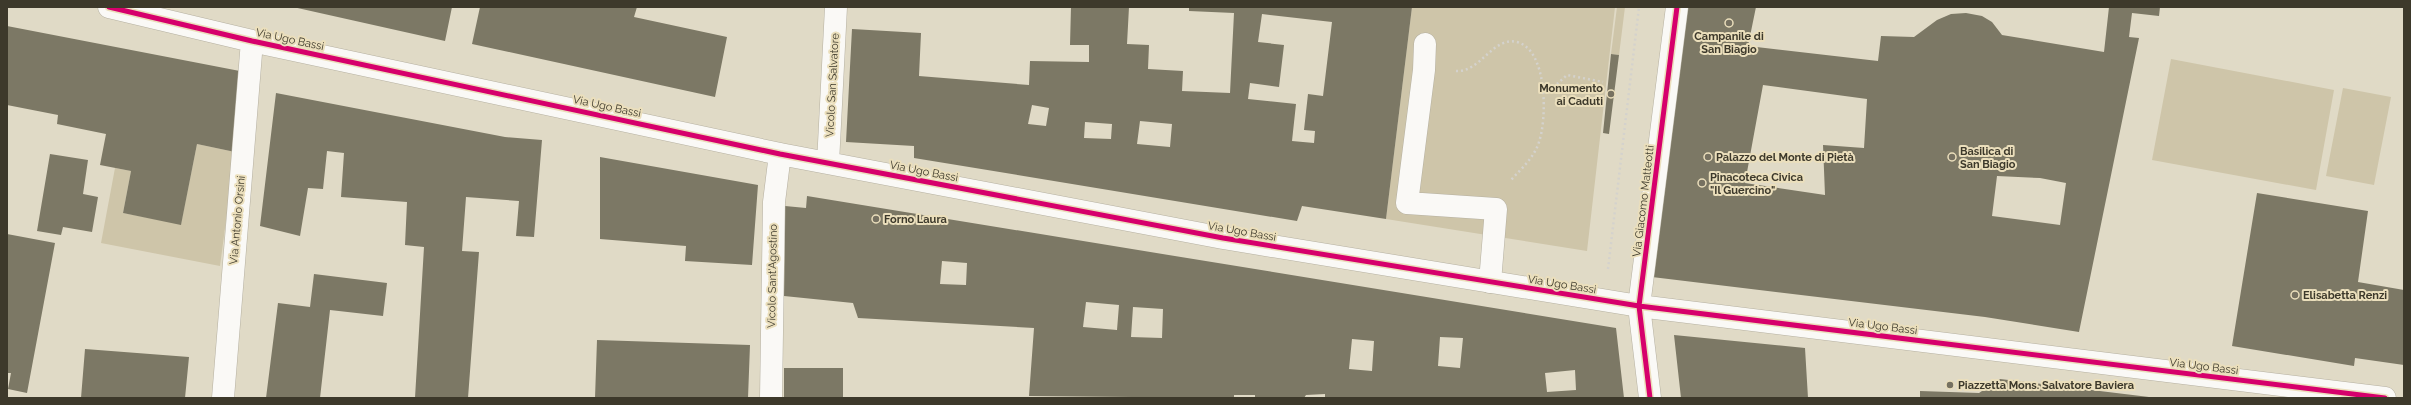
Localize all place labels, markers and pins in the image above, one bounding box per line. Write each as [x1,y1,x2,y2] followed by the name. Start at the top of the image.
[1724,18,1734,28] marker: Campanile di San Biagio
[1694,30,1764,56] place label: Campanile di San Biagio
[1539,82,1603,108] place label: Monumento ai Caduti
[1606,89,1616,99] marker: Monumento ai Caduti
[1960,145,2016,171] place label: Basilica di San Biagio
[1716,151,1854,164] place label: Palazzo del Monte di Pietà
[1703,152,1713,162] marker: Palazzo del Monte di Pietà
[1947,152,1957,162] marker: Basilica di San Biagio
[1710,171,1803,197] place label: Pinacoteca Civica "Il Guercino"
[1697,178,1707,188] marker: Pinacoteca Civica "Il Guercino"
[884,213,947,226] place label: Forno Laura
[871,214,881,224] marker: Forno Laura
[2303,289,2387,302] place label: Elisabetta Renzi
[2290,290,2300,300] marker: Elisabetta Renzi
[1958,379,2134,392] place label: Piazzetta Mons. Salvatore Baviera
[1945,380,1955,390] marker: Piazzetta Mons. Salvatore Baviera

